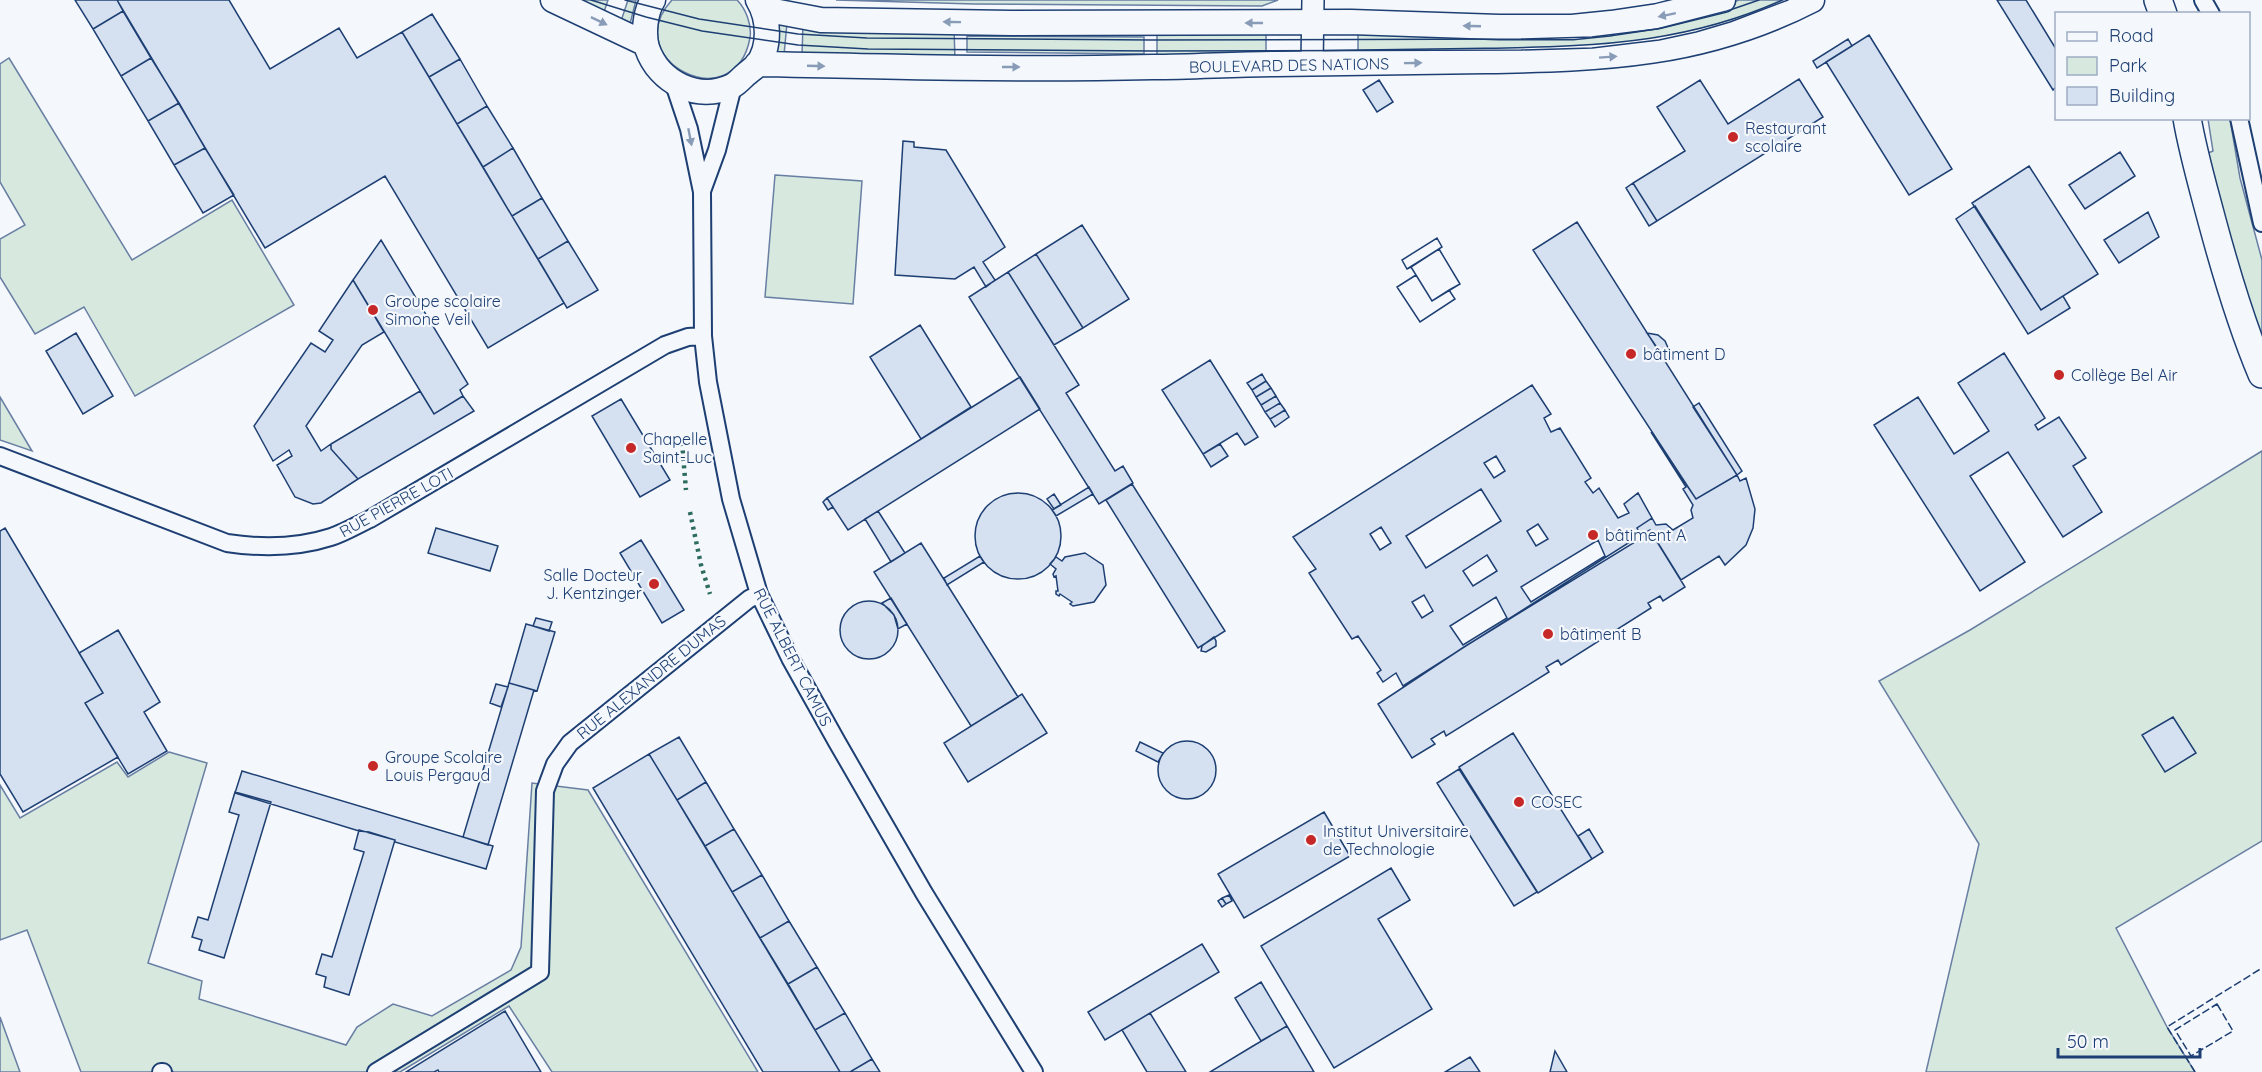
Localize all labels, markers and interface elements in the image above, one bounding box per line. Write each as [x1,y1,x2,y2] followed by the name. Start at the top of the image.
[1657,10,1676,20] one-way arrow
[2055,12,2250,120] legend
[591,17,608,26] one-way arrow
[943,17,962,27] one-way arrow
[1244,18,1263,28] one-way arrow
[1463,22,1482,31] one-way arrow
[2109,24,2154,47] text: Road
[1598,52,1617,62] one-way arrow
[1189,53,1389,77] street label: BOULEVARD DES NATIONS
[2109,54,2147,77] text: Park
[1403,58,1422,67] one-way arrow
[806,61,825,71] one-way arrow
[1001,62,1020,72] one-way arrow
[2109,84,2175,107] text: Building
[1745,118,1827,156] place label: Restaurant scolaire
[686,128,695,147] one-way arrow
[1726,130,1740,144] marker: Restaurant scolaire
[385,291,501,329] place label: Groupe scolaire Simone Veil
[366,303,380,317] marker: Groupe scolaire Simone Veil
[1643,344,1725,364] place label: bâtiment D
[1624,347,1638,361] marker: bâtiment D
[2071,365,2178,385] place label: Collège Bel Air
[2052,368,2066,382] marker: Collège Bel Air
[643,429,712,467] place label: Chapelle Saint-Luc
[624,441,638,455] marker: Chapelle Saint-Luc
[336,462,456,542] street label: RUE PIERRE LOTI
[1605,525,1686,545] place label: bâtiment A
[1586,528,1600,542] marker: bâtiment A
[543,565,642,603] place label: Salle Docteur J. Kentzinger
[647,577,661,591] marker: Salle Docteur J. Kentzinger
[749,584,837,730] street label: RUE ALBERT CAMUS
[572,611,730,743] street label: RUE ALEXANDRE DUMAS
[1560,624,1641,644] place label: bâtiment B
[1541,627,1555,641] marker: bâtiment B
[385,747,502,785] place label: Groupe Scolaire Louis Pergaud
[366,759,380,773] marker: Groupe Scolaire Louis Pergaud
[1531,792,1582,812] place label: COSEC
[1512,795,1526,809] marker: COSEC
[1323,821,1469,859] place label: Institut Universitaire de Technologie
[1304,833,1318,847] marker: Institut Universitaire de Technologie
[2058,1021,2200,1059] scale bar
[2067,1030,2109,1053] text: 50 m

